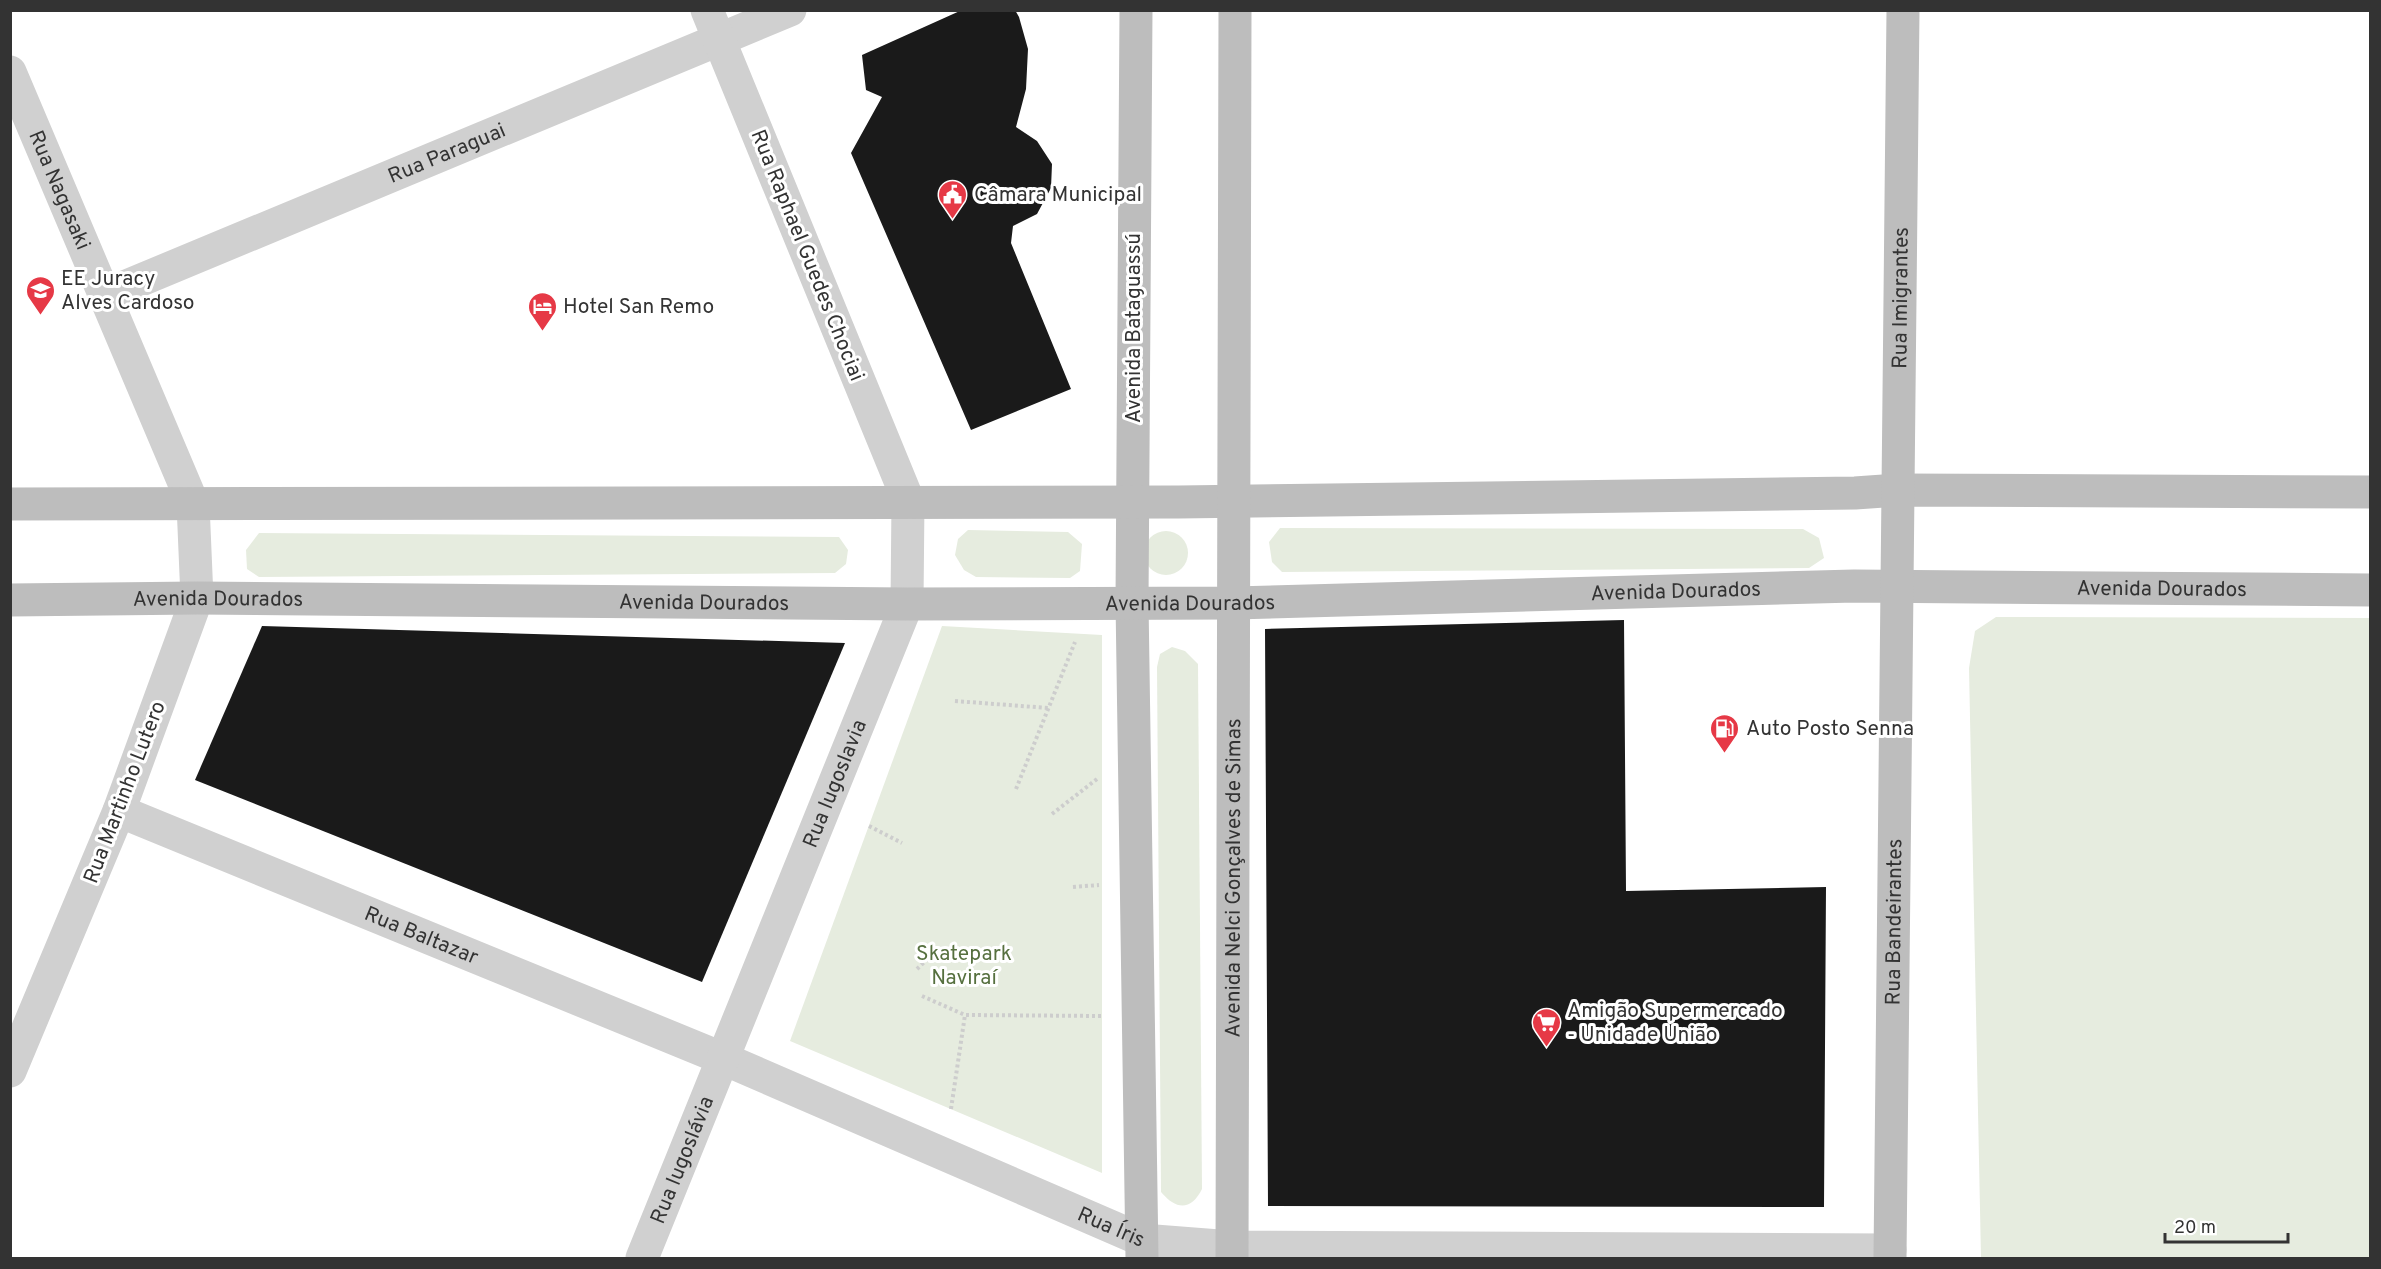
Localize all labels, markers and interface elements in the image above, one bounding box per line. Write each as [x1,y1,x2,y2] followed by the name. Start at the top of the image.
[384,118,510,191] street label: Rua Paraguai
[21,126,96,254] street label: Rua Nagasaki
[744,126,870,385] street label: Rua Raphael Guedes Chociai
[937,178,969,220] public building icon: Câmara Municipal
[974,182,1142,209] place label: Câmara Municipal
[1887,227,1916,369] street label: Rua Imigrantes
[1121,233,1148,423] street label: Avenida Bataguassú
[61,266,195,317] place label: EE Juracy Alves Cardoso
[24,274,56,316] school or university icon: EE Juracy Alves Cardoso
[526,290,558,332] hotel icon: Hotel San Remo
[563,294,714,321] place label: Hotel San Remo
[2076,576,2247,604] street label: Avenida Dourados
[1590,577,1761,608] street label: Avenida Dourados
[133,586,303,614] street label: Avenida Dourados
[619,590,789,618] street label: Avenida Dourados
[1105,590,1276,618] street label: Avenida Dourados
[78,697,173,888] street label: Rua Martinho Lutero
[1709,712,1741,754] fuel station icon: Auto Posto Senna
[798,716,874,852] street label: Rua Iugoslavia
[1746,716,1914,743] place label: Auto Posto Senna
[1221,718,1248,1038] street label: Avenida Nelci Gonçalves de Simas
[1881,838,1909,1006] street label: Rua Bandeirantes
[360,901,482,972] street label: Rua Baltazar
[916,941,1012,992] park label: Skatepark Naviraí
[1567,998,1783,1049] place label: Amigão Supermercado - Unidade União
[1530,1006,1562,1048] supermarket icon: Amigão Supermercado - Unidade União
[645,1092,721,1228] street label: Rua Iugoslávia
[1073,1202,1149,1255] street label: Rua Íris
[2165,1206,2288,1244] scale bar
[2174,1217,2216,1240] text: 20 m

